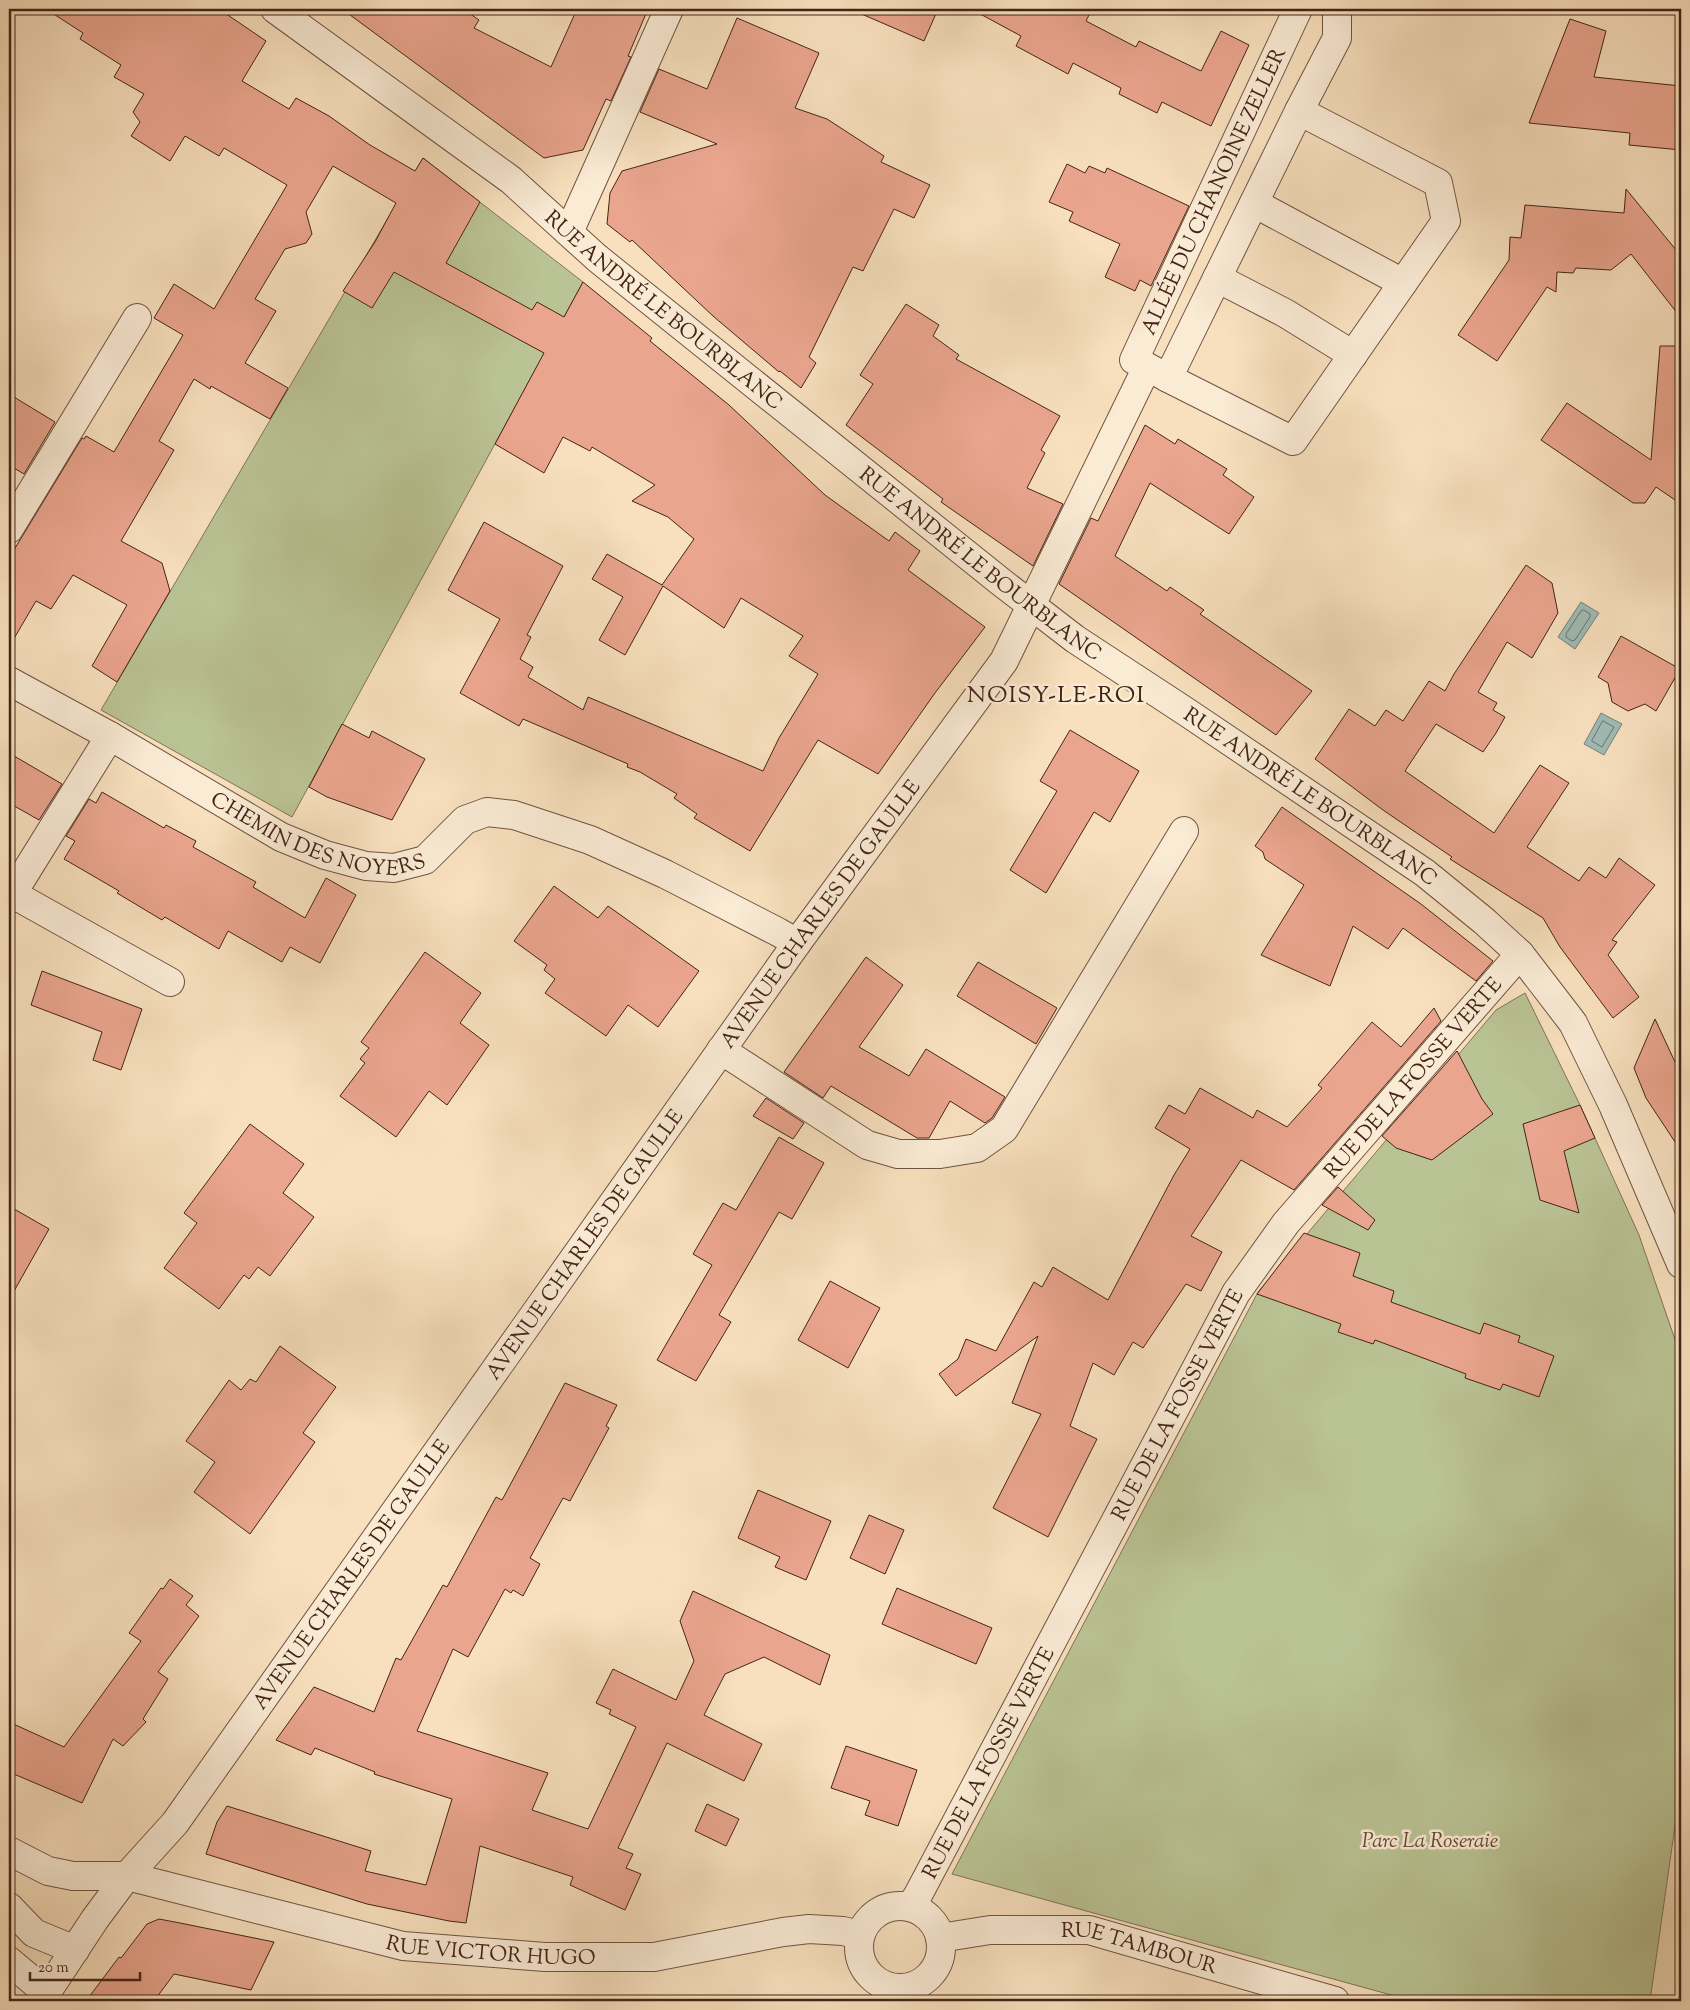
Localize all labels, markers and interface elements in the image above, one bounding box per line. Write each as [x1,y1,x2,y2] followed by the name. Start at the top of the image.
[1135,43,1295,341] street label: ALLÉE DU CHANOINE ZELLER
[537,204,788,418] street label: RUE ANDRÉ LE BOURBLANC
[852,461,1107,669] street label: RUE ANDRÉ LE BOURBLANC
[967,679,1145,713] district label: NOISY-LE-ROI
[1177,701,1443,894] street label: RUE ANDRÉ LE BOURBLANC
[714,774,929,1055] street label: AVENUE CHARLES DE GAULLE
[204,786,429,885] street label: CHEMIN DES NOYERS
[1318,971,1510,1186] street label: RUE DE LA FOSSE VERTE
[480,1104,692,1387] street label: AVENUE CHARLES DE GAULLE
[1105,1284,1253,1527] street label: RUE DE LA FOSSE VERTE
[247,1434,459,1717] street label: AVENUE CHARLES DE GAULLE
[916,1642,1063,1885] street label: RUE DE LA FOSSE VERTE
[1362,1827,1498,1857] park label: Parc La Roseraie
[1061,1917,1220,1983] street label: RUE TAMBOUR
[382,1929,596,1974] street label: RUE VICTOR HUGO
[30,1950,140,1982] scale bar
[38,1958,69,1979] text: 20 m

